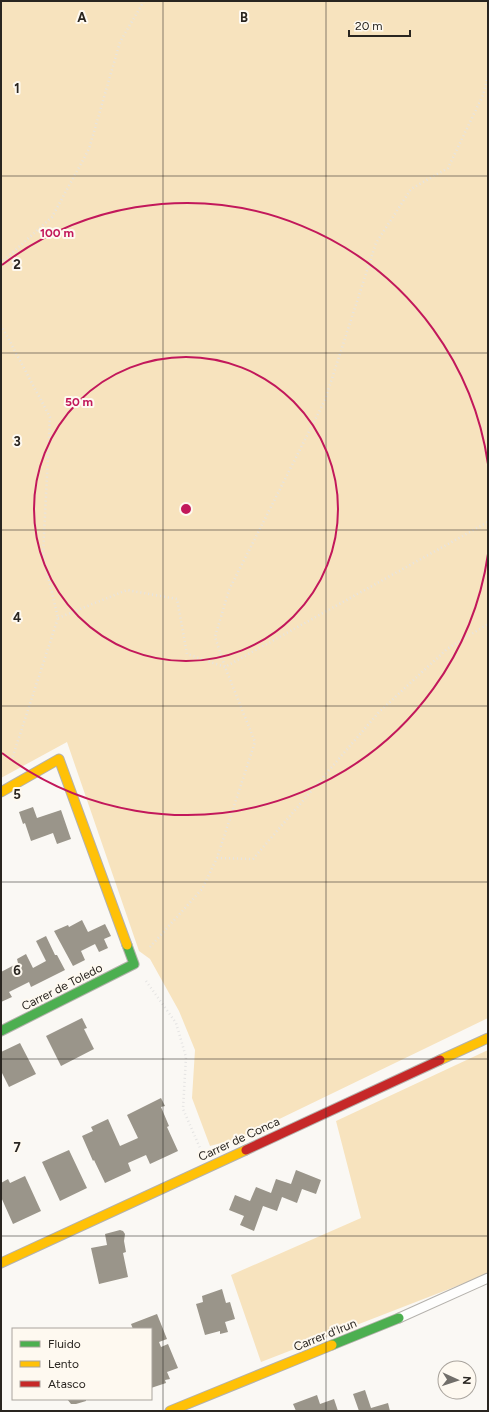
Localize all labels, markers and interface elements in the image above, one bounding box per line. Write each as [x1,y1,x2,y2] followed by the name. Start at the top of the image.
[77,10,87,25] text: A
[240,10,248,25] text: B
[349,12,410,38] scale bar
[355,19,383,33] text: 20 m
[14,81,20,96] text: 1
[40,226,74,240] text: 100 m
[13,257,21,272] text: 2
[65,395,93,409] text: 50 m
[13,434,21,449] text: 3
[179,502,193,516] centre of rings
[13,610,21,625] text: 4
[13,787,21,802] text: 5
[19,961,105,1013] street label: Carrer de Toledo
[13,963,21,978] text: 6
[196,1114,282,1164] street label: Carrer de Conca
[13,1140,21,1155] text: 7
[292,1316,359,1354] street label: Carrer d'Irun
[12,1328,152,1400] legend
[48,1337,81,1351] text: Fluido
[48,1357,79,1371] text: Lento
[437,1360,477,1400] north arrow
[460,1376,473,1385] text: N
[48,1377,86,1391] text: Atasco

